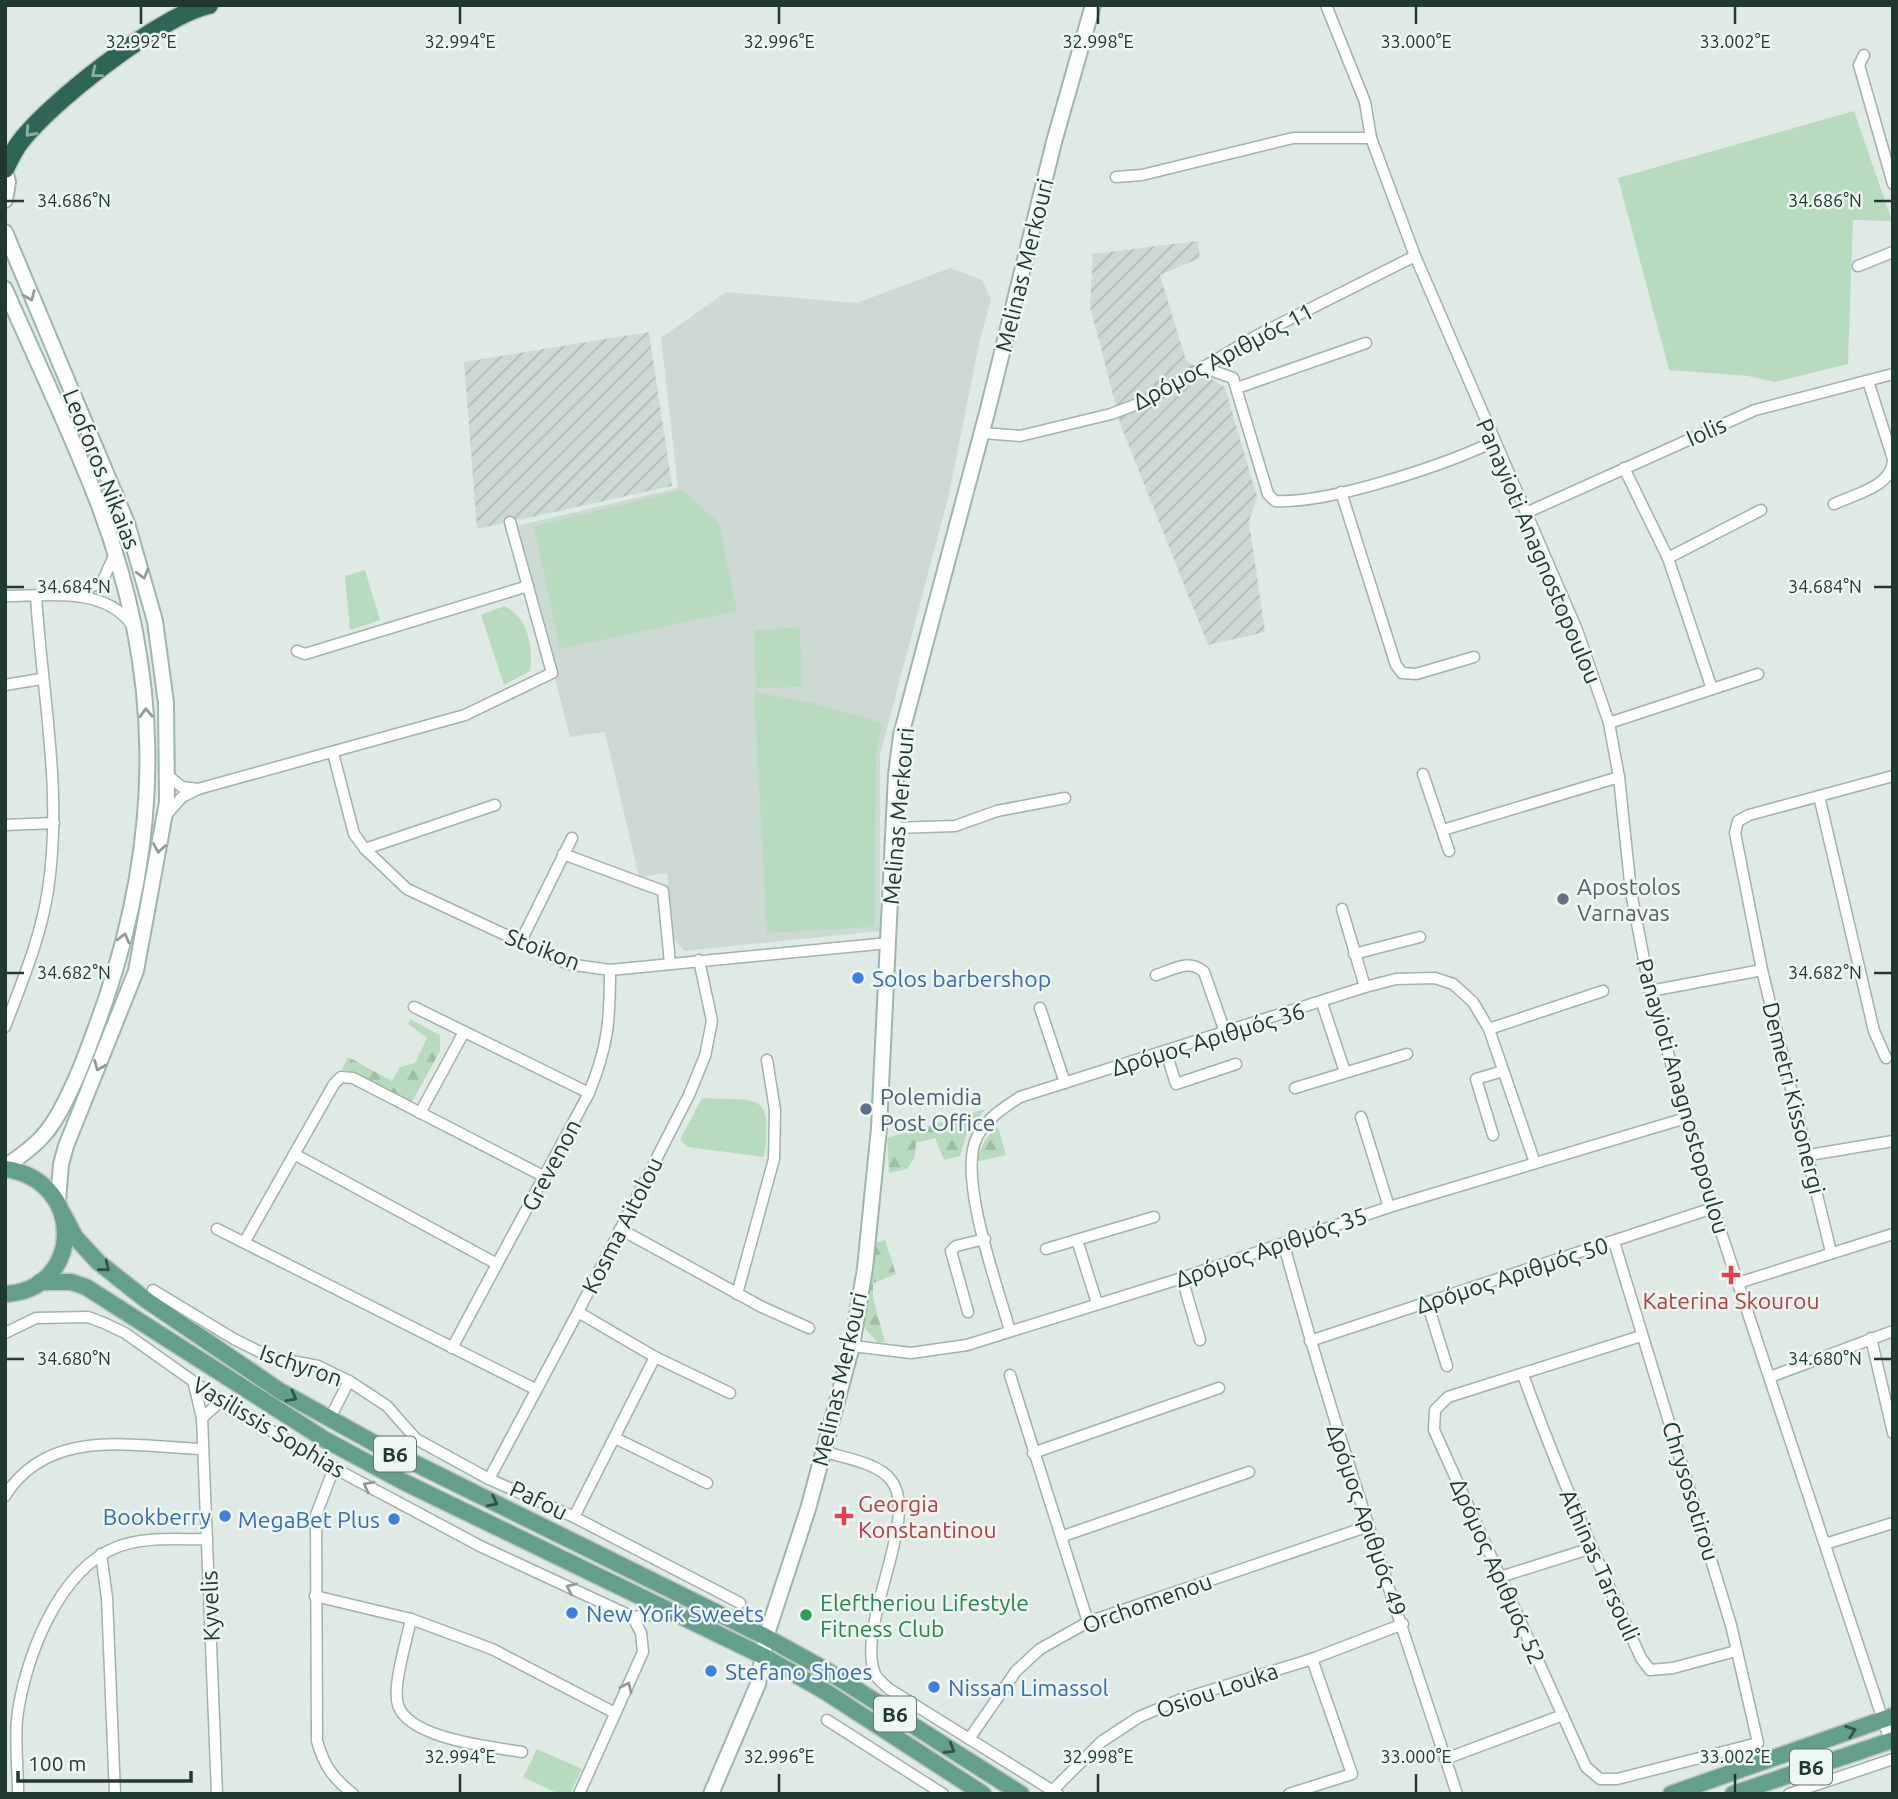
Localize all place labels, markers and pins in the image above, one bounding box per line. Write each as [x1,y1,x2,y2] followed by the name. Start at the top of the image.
[1577,874,1681,925] place label: Apostolos Varnavas
[1555,891,1571,907] marker: Apostolos Varnavas
[872,966,1051,991] place label: Solos barbershop
[850,970,866,986] marker: Solos barbershop
[880,1084,996,1135] place label: Polemidia Post Office
[858,1101,874,1117] marker: Polemidia Post Office
[1723,1267,1739,1283] marker: Katerina Skourou
[1642,1288,1820,1313] place label: Katerina Skourou
[858,1491,997,1542] place label: Georgia Konstantinou
[103,1504,211,1529] place label: Bookberry
[238,1507,380,1532] place label: MegaBet Plus
[217,1508,233,1524] marker: Bookberry
[836,1508,852,1524] marker: Georgia Konstantinou
[386,1511,402,1527] marker: MegaBet Plus
[820,1590,1029,1641] place label: Eleftheriou Lifestyle Fitness Club
[586,1601,764,1626] place label: New York Sweets
[564,1605,580,1621] marker: New York Sweets
[798,1607,814,1623] marker: Eleftheriou Lifestyle Fitness Club
[725,1659,872,1684] place label: Stefano Shoes
[703,1663,719,1679] marker: Stefano Shoes
[948,1675,1109,1700] place label: Nissan Limassol
[926,1679,942,1695] marker: Nissan Limassol

